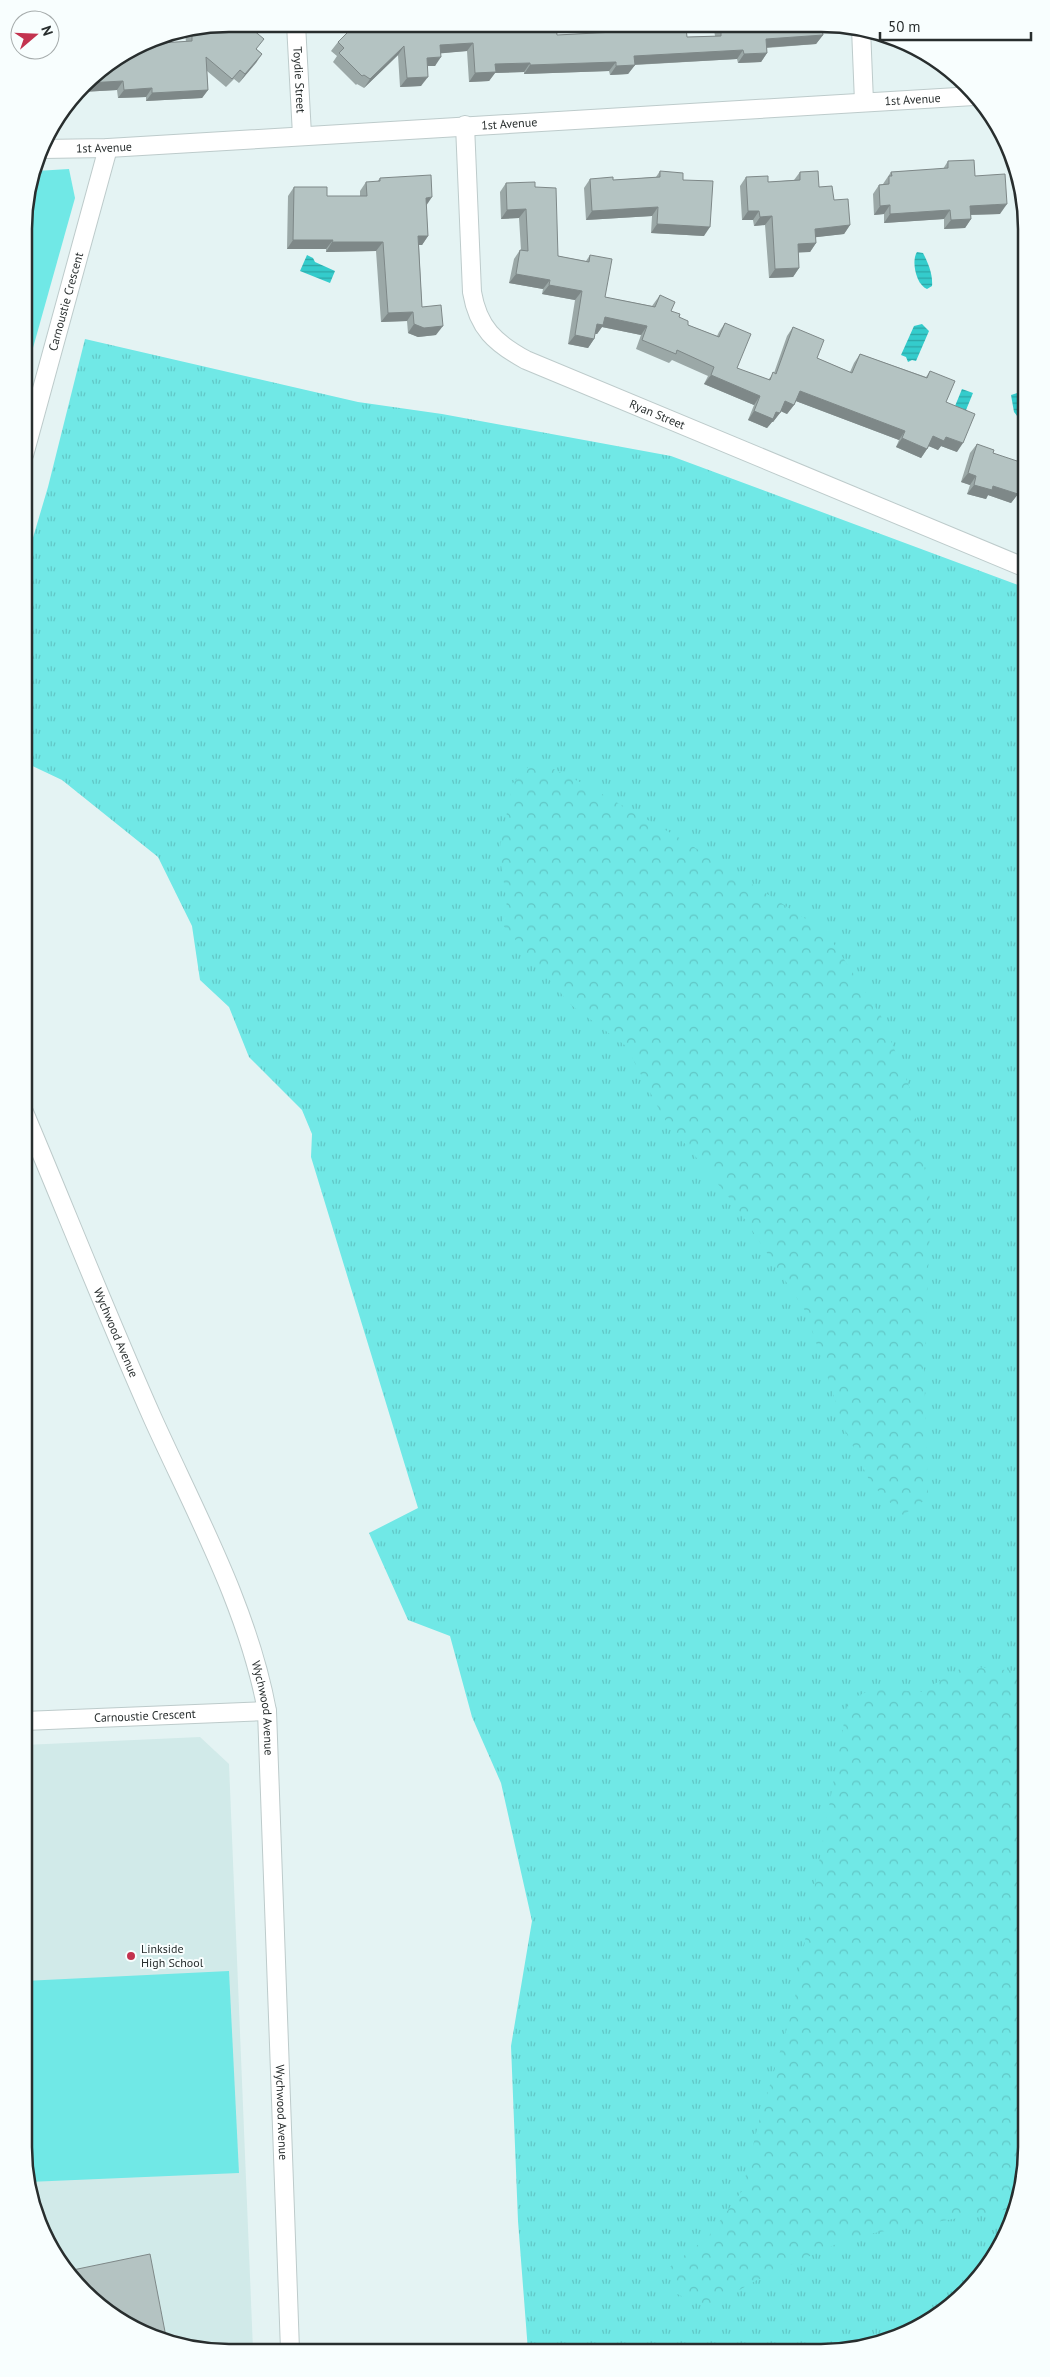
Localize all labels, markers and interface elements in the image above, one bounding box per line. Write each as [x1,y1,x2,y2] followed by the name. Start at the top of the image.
[10,10,60,60] north arrow
[880,10,1031,42] scale bar
[888,17,921,36] text: 50 m
[37,23,57,38] text: N
[290,46,309,114] street label: Toydie Street
[884,90,941,108] street label: 1st Avenue
[481,114,538,133] street label: 1st Avenue
[76,139,132,155] street label: 1st Avenue
[45,250,86,353] street label: Carnoustie Crescent
[627,396,687,432] street label: Ryan Street
[91,1286,142,1380] street label: Wychwood Avenue
[249,1659,277,1756] street label: Wychwood Avenue
[94,1706,196,1725] street label: Carnoustie Crescent
[141,1941,204,1970] place label: Linkside High School
[125,1950,137,1962] marker: Linkside High School
[273,2064,291,2160] street label: Wychwood Avenue

